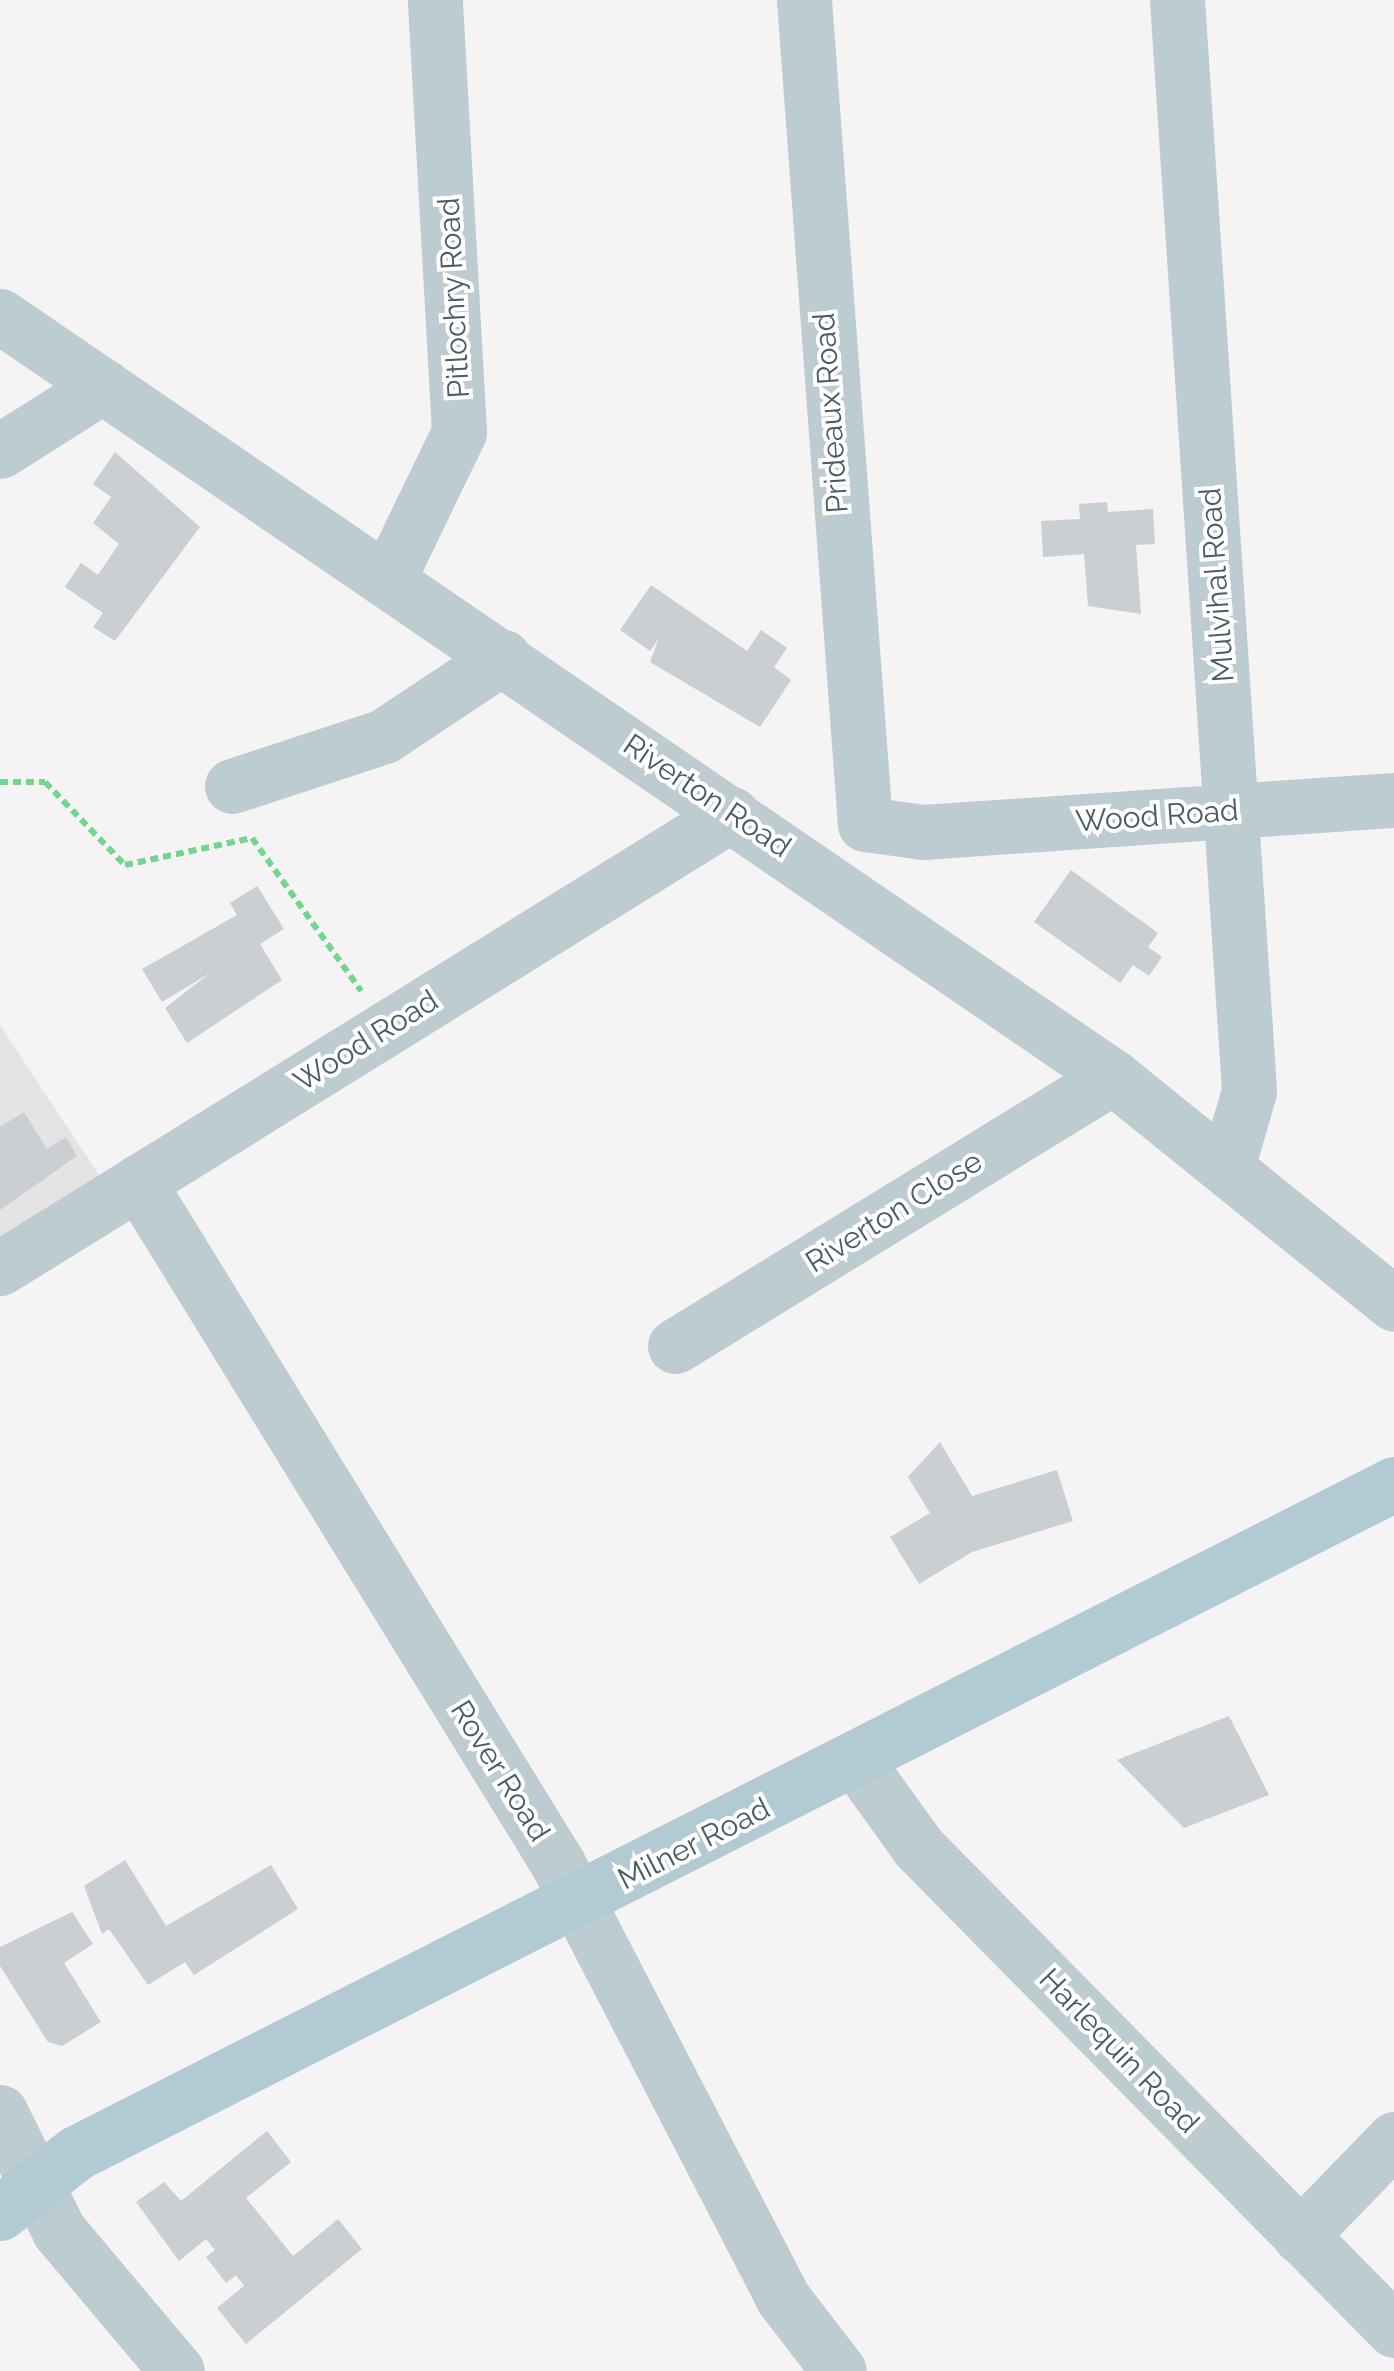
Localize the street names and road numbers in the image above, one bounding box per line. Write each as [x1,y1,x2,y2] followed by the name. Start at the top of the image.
[431,196,477,400] street label: Pitlochry Road
[806,312,856,514] street label: Prideaux Road
[1192,486,1242,684] street label: Mulvihal Road
[616,727,798,865] street label: Riverton Road
[1074,792,1240,840] street label: Wood Road
[287,982,445,1100] street label: Wood Road
[799,1143,989,1281] street label: Riverton Close
[442,1694,558,1848] street label: Rover Road
[612,1790,776,1898] street label: Milner Road
[1032,1961,1206,2141] street label: Harlequin Road

